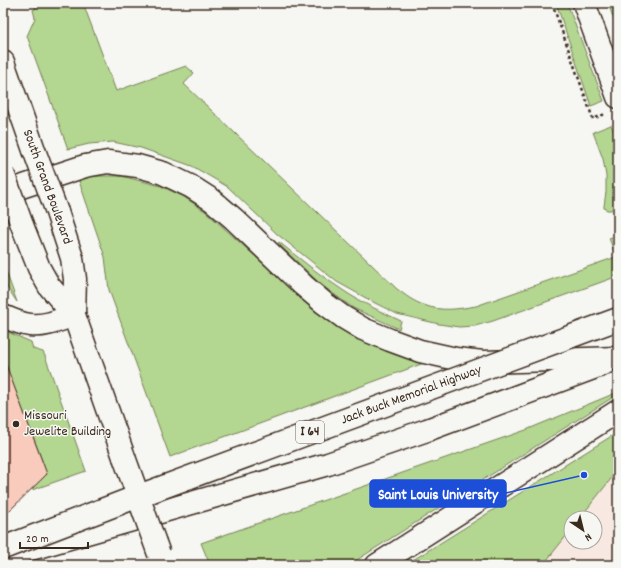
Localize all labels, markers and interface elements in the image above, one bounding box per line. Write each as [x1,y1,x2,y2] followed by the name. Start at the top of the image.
[17,127,77,247] street label: South Grand Boulevard
[338,360,485,430] street label: Jack Buck Memorial Highway
[24,406,111,442] place label: Missouri Jewelite Building
[11,419,21,429] marker: Missouri Jewelite Building
[296,421,324,443] road number: I 64
[370,480,506,507] callout: Saint Louis University
[378,485,499,507] text: Saint Louis University
[563,510,603,550] north arrow
[20,524,88,550] scale bar
[580,528,594,545] text: N
[26,531,49,548] text: 20 m

